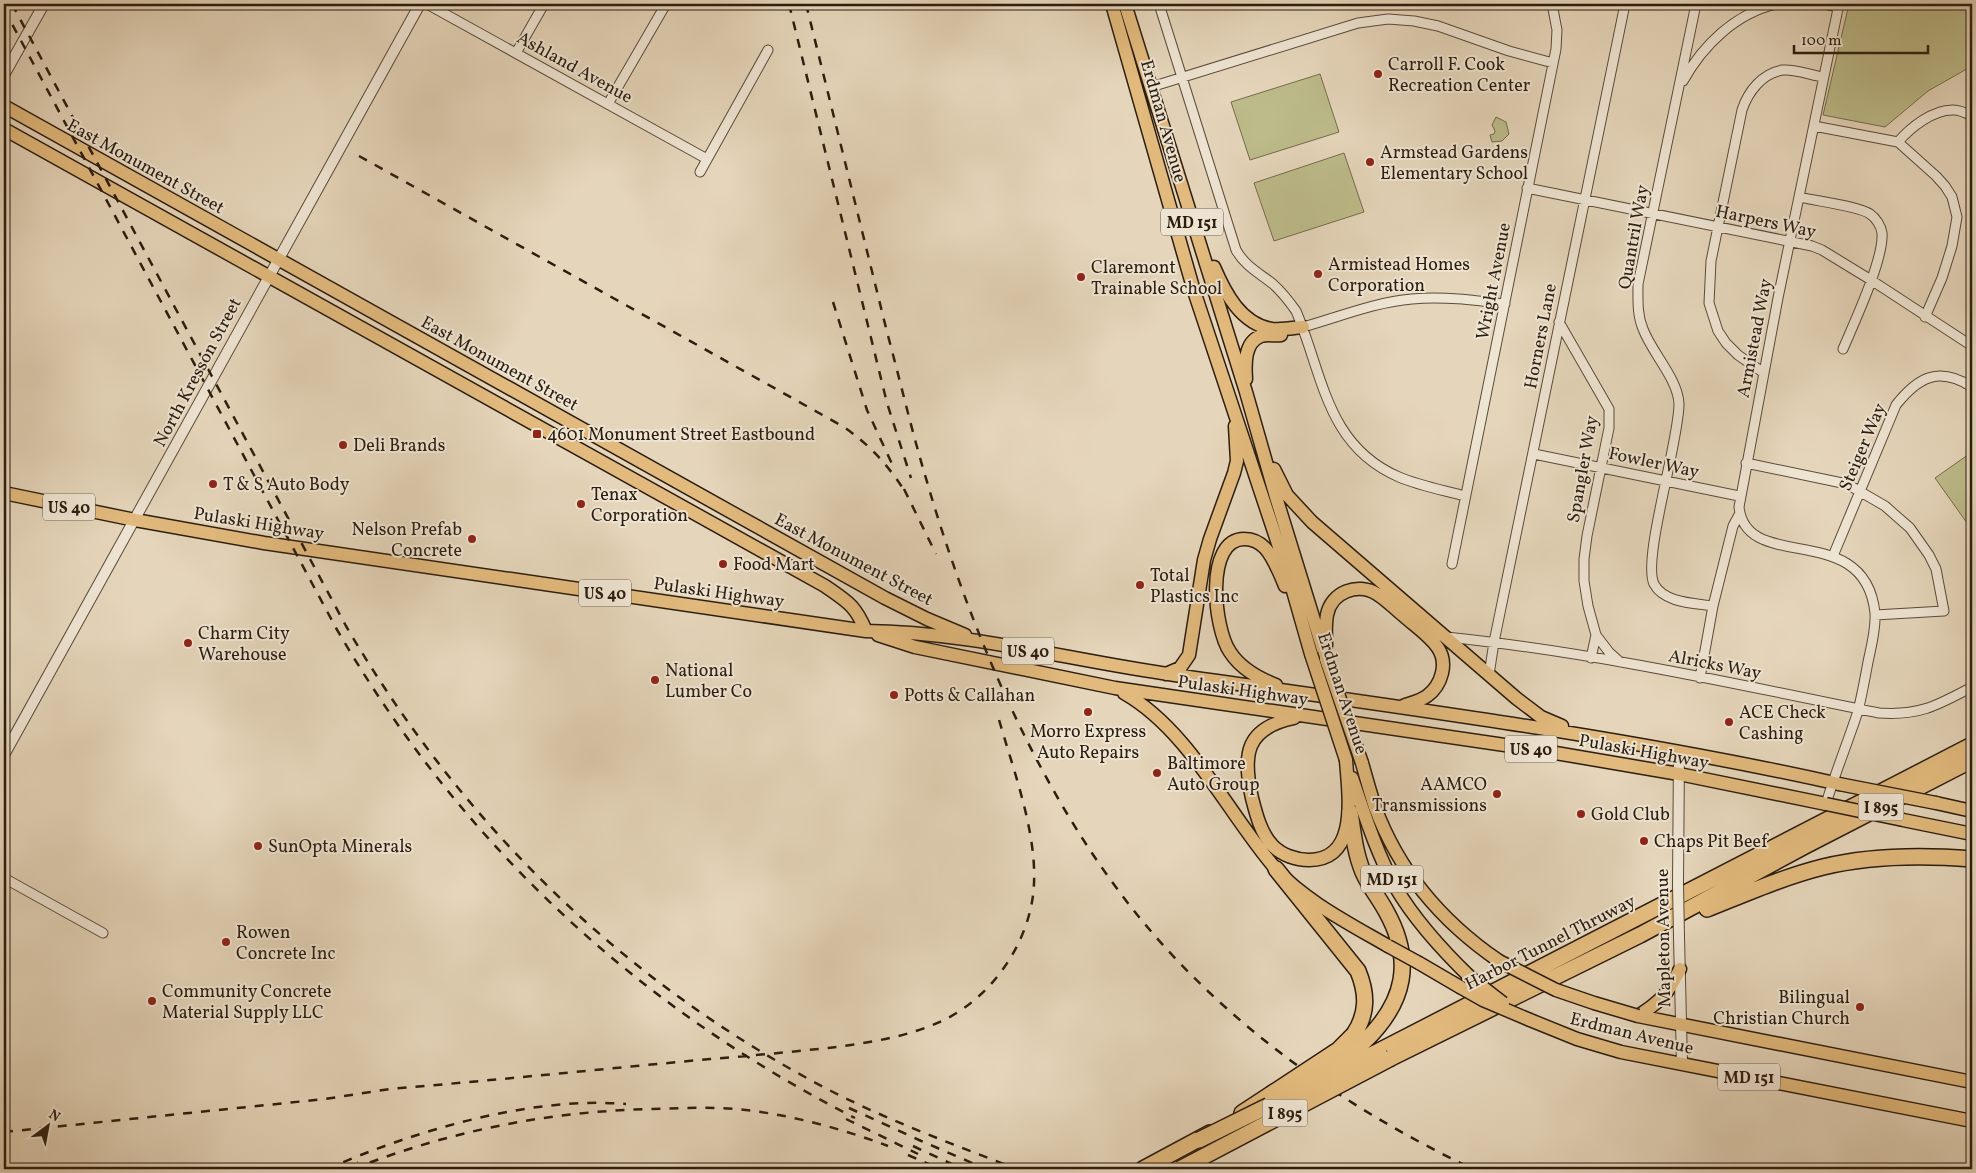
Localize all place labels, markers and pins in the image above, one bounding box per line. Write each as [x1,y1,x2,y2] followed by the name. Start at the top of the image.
[1388,53,1531,99] place label: Carroll F. Cook Recreation Center
[1372,68,1384,80] marker: Carroll F. Cook Recreation Center
[1380,141,1528,187] place label: Armstead Gardens Elementary School
[1364,156,1376,168] marker: Armstead Gardens Elementary School
[1328,253,1470,299] place label: Armistead Homes Corporation
[1091,256,1222,302] place label: Claremont Trainable School
[1312,268,1324,280] marker: Armistead Homes Corporation
[1075,271,1087,283] marker: Claremont Trainable School
[547,423,815,448] place label: 4601 Monument Street Eastbound
[531,428,543,440] marker: 4601 Monument Street Eastbound
[353,434,445,459] place label: Deli Brands
[337,439,349,451] marker: Deli Brands
[223,473,350,498] place label: T & S Auto Body
[207,478,219,490] marker: T & S Auto Body
[591,483,688,529] place label: Tenax Corporation
[575,498,587,510] marker: Tenax Corporation
[352,518,462,564] place label: Nelson Prefab Concrete
[466,533,478,545] marker: Nelson Prefab Concrete
[733,553,815,578] place label: Food Mart
[717,558,729,570] marker: Food Mart
[1150,564,1239,610] place label: Total Plastics Inc
[1134,579,1146,591] marker: Total Plastics Inc
[198,622,290,668] place label: Charm City Warehouse
[182,637,194,649] marker: Charm City Warehouse
[665,659,752,705] place label: National Lumber Co
[649,674,661,686] marker: National Lumber Co
[904,684,1036,709] place label: Potts & Callahan
[888,689,900,701] marker: Potts & Callahan
[1739,701,1826,747] place label: ACE Check Cashing
[1082,706,1094,718] marker: Morro Express Auto Repairs
[1723,716,1735,728] marker: ACE Check Cashing
[1030,720,1146,766] place label: Morro Express Auto Repairs
[1167,752,1260,798] place label: Baltimore Auto Group
[1151,767,1163,779] marker: Baltimore Auto Group
[1372,773,1487,819] place label: AAMCO Transmissions
[1491,788,1503,800] marker: AAMCO Transmissions
[1591,803,1670,828] place label: Gold Club
[1575,808,1587,820] marker: Gold Club
[1654,830,1769,855] place label: Chaps Pit Beef
[268,835,412,860] place label: SunOpta Minerals
[1638,835,1650,847] marker: Chaps Pit Beef
[252,840,264,852] marker: SunOpta Minerals
[236,921,336,967] place label: Rowen Concrete Inc
[220,936,232,948] marker: Rowen Concrete Inc
[162,980,332,1026] place label: Community Concrete Material Supply LLC
[1713,986,1850,1032] place label: Bilingual Christian Church
[146,995,158,1007] marker: Community Concrete Material Supply LLC
[1854,1001,1866,1013] marker: Bilingual Christian Church

